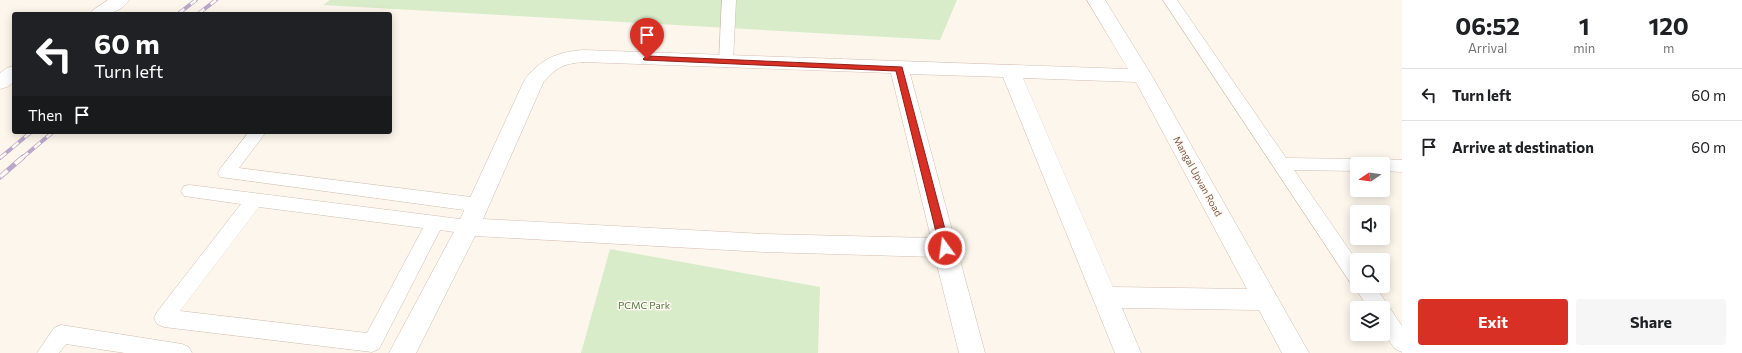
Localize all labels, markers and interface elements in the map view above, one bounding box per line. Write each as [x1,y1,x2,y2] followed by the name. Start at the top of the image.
[1455,11,1520,40] text: 06:52
[1579,11,1590,40] text: 1
[1648,11,1689,40] text: 120
[630,18,664,59] pin
[636,24,658,46] icon: arrive
[94,26,160,60] text: 60 m
[28,28,80,80] icon: left
[1468,40,1507,56] text: Arrival
[1573,40,1595,56] text: min
[1663,40,1674,56] text: m
[94,60,163,82] text: Turn left
[1418,84,1440,106] icon: left
[1452,86,1511,104] text: Turn left
[1691,86,1726,104] text: 60 m
[71,104,93,126] icon: arrive
[28,106,63,124] text: Then
[1171,134,1225,218] street label: Mangal Upvan Road
[1418,136,1440,158] icon: arrive
[1452,138,1594,156] text: Arrive at destination
[1691,138,1726,156] text: 60 m
[1350,157,1390,197] north arrow
[1350,157,1390,341] map controls
[1350,205,1390,245] button: sound
[924,227,966,269] position arrow
[1350,253,1390,293] button: search
[618,299,671,311] park label: PCMC Park
[1418,299,1568,345] button: Exit
[1576,299,1726,345] button: Share
[1350,301,1390,341] button: layers

